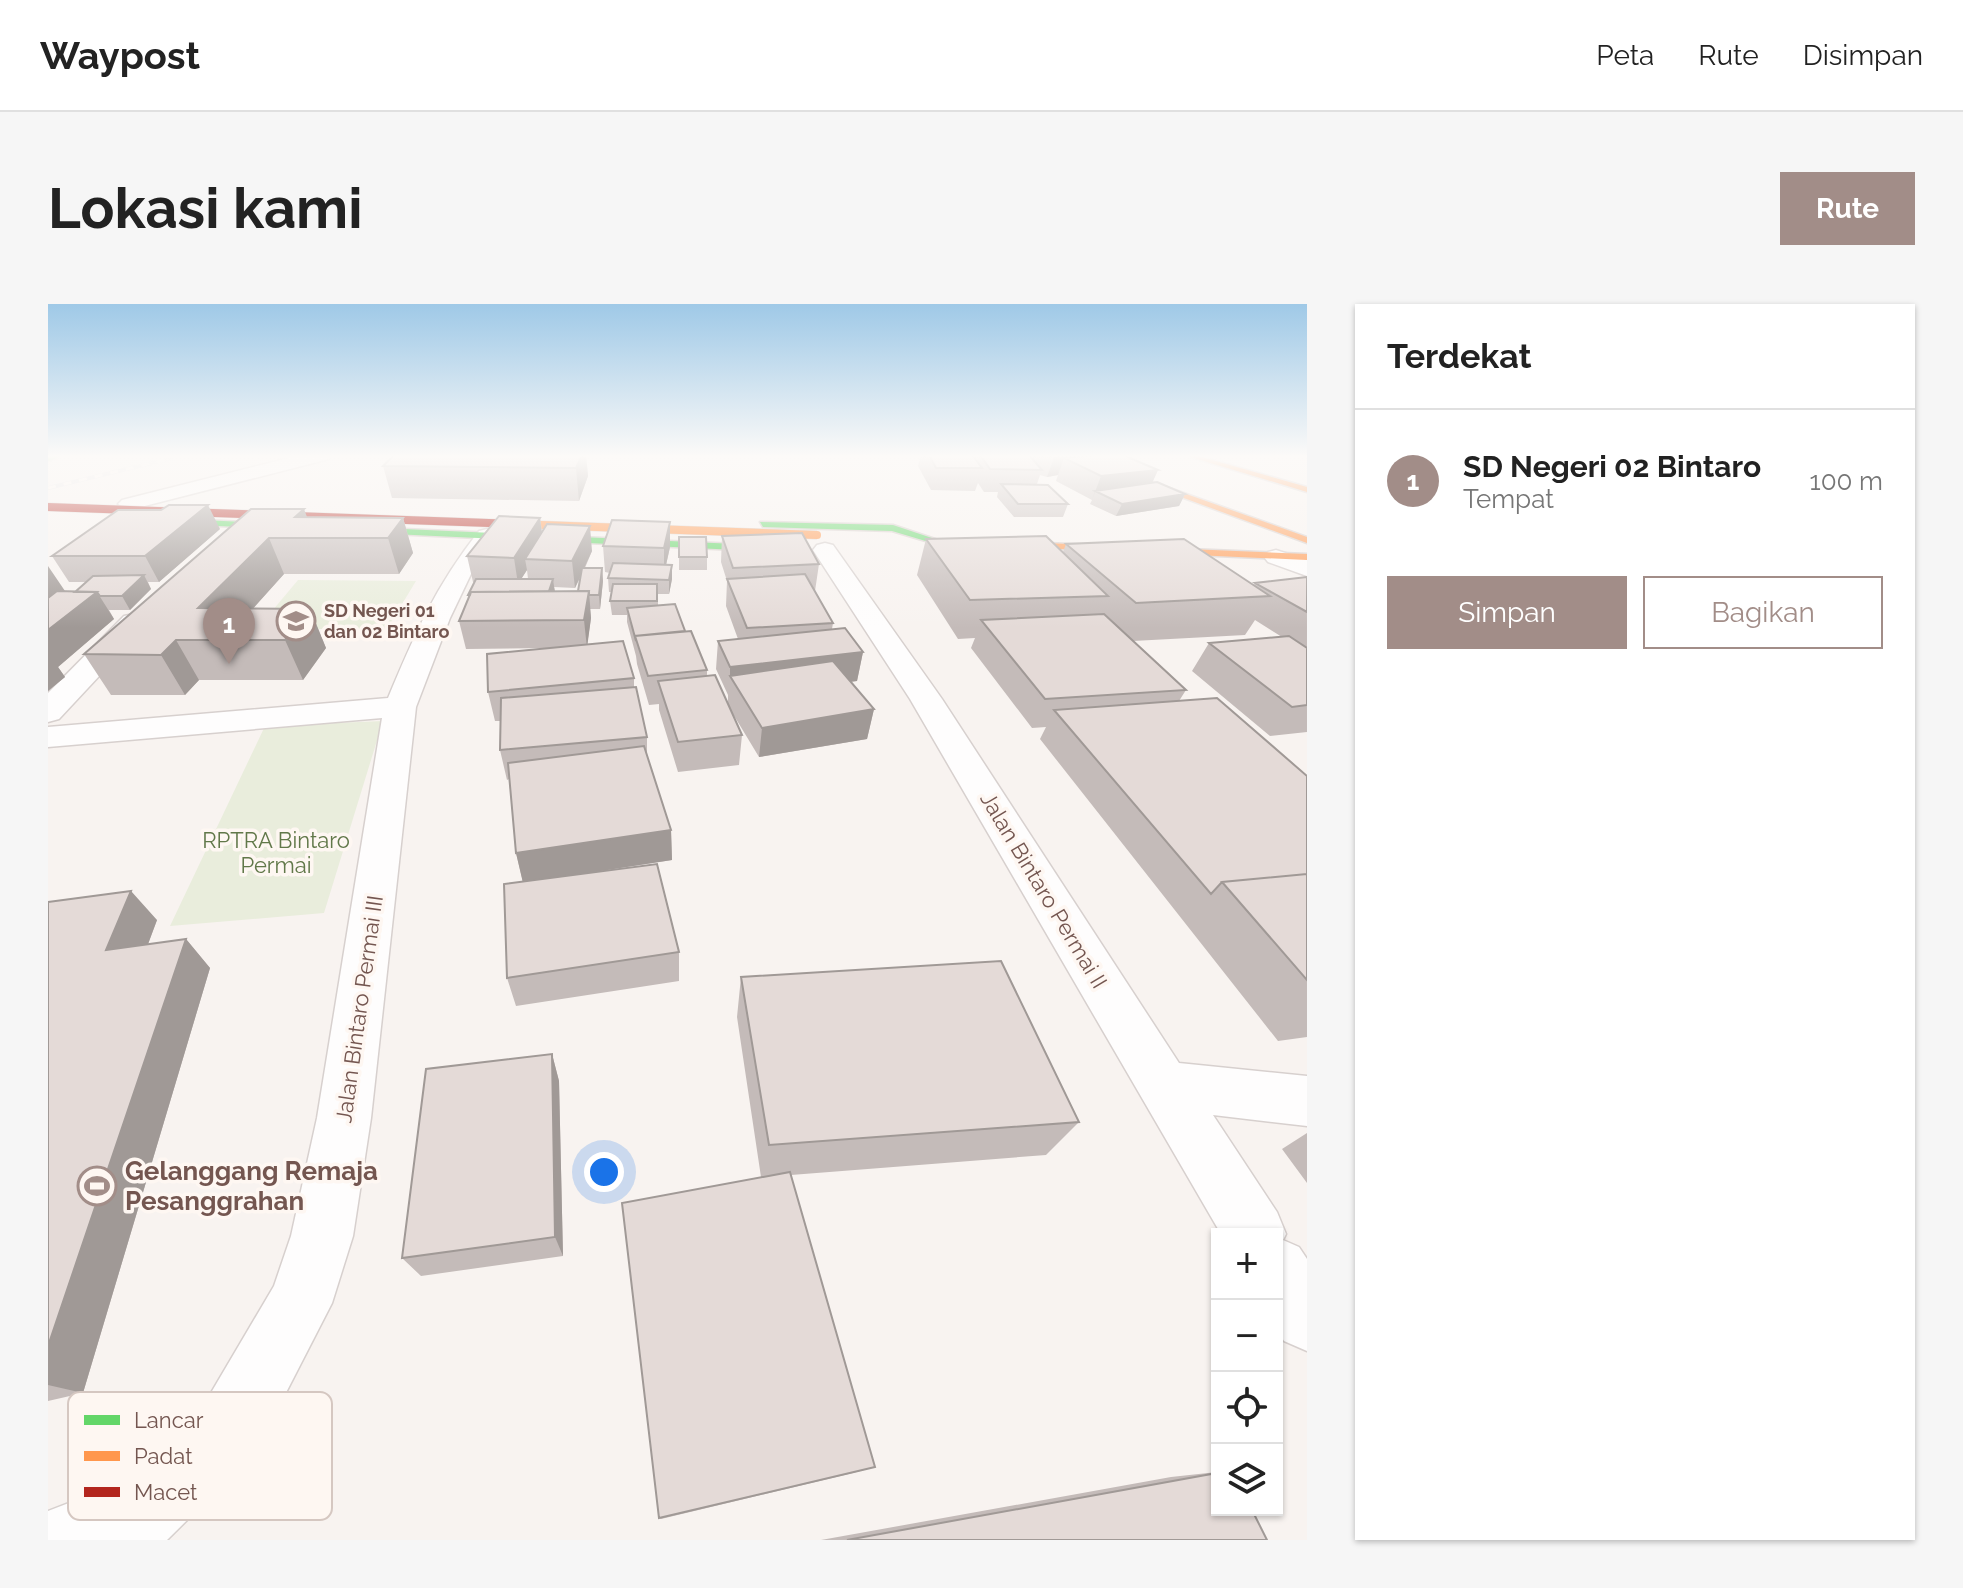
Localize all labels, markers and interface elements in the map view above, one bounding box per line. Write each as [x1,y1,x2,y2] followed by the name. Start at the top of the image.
[40,33,200,78] text: Waypost
[1596,39,1654,72] text: Peta
[1698,39,1759,72] text: Rute
[1803,39,1923,72] text: Disimpan
[1780,172,1915,245] button: Rute
[48,175,362,241] text: Lokasi kami
[1387,336,1532,376] text: Terdekat
[1463,449,1761,484] text: SD Negeri 02 Bintaro
[1407,466,1419,496] text: 1
[1810,466,1883,496] text: 100 m
[1463,484,1554,514] text: Tempat
[1387,576,1627,649] button: Simpan
[1643,576,1883,649] button: Bagikan
[203,598,255,664] pin: 1
[275,600,317,642] school or university icon: SD Negeri 01 dan 02 Bintaro
[324,600,449,642] place label: SD Negeri 01 dan 02 Bintaro
[975,787,1113,993] street label: Jalan Bintaro Permai II
[202,827,350,878] park label: RPTRA Bintaro Permai
[330,894,388,1124] street label: Jalan Bintaro Permai III
[584,1152,624,1192] your location
[125,1156,378,1216] place label: Gelanggang Remaja Pesanggrahan
[76,1165,118,1207] sports icon: Gelanggang Remaja Pesanggrahan
[1211,1228,1283,1516] map controls
[1211,1228,1283,1300] button: +
[1211,1300,1283,1372] button: −
[1211,1372,1283,1444] button: locate
[68,1392,332,1520] legend
[134,1407,204,1433] text: Lancar
[134,1443,193,1469] text: Padat
[1211,1444,1283,1516] button: layers
[134,1479,198,1505] text: Macet

